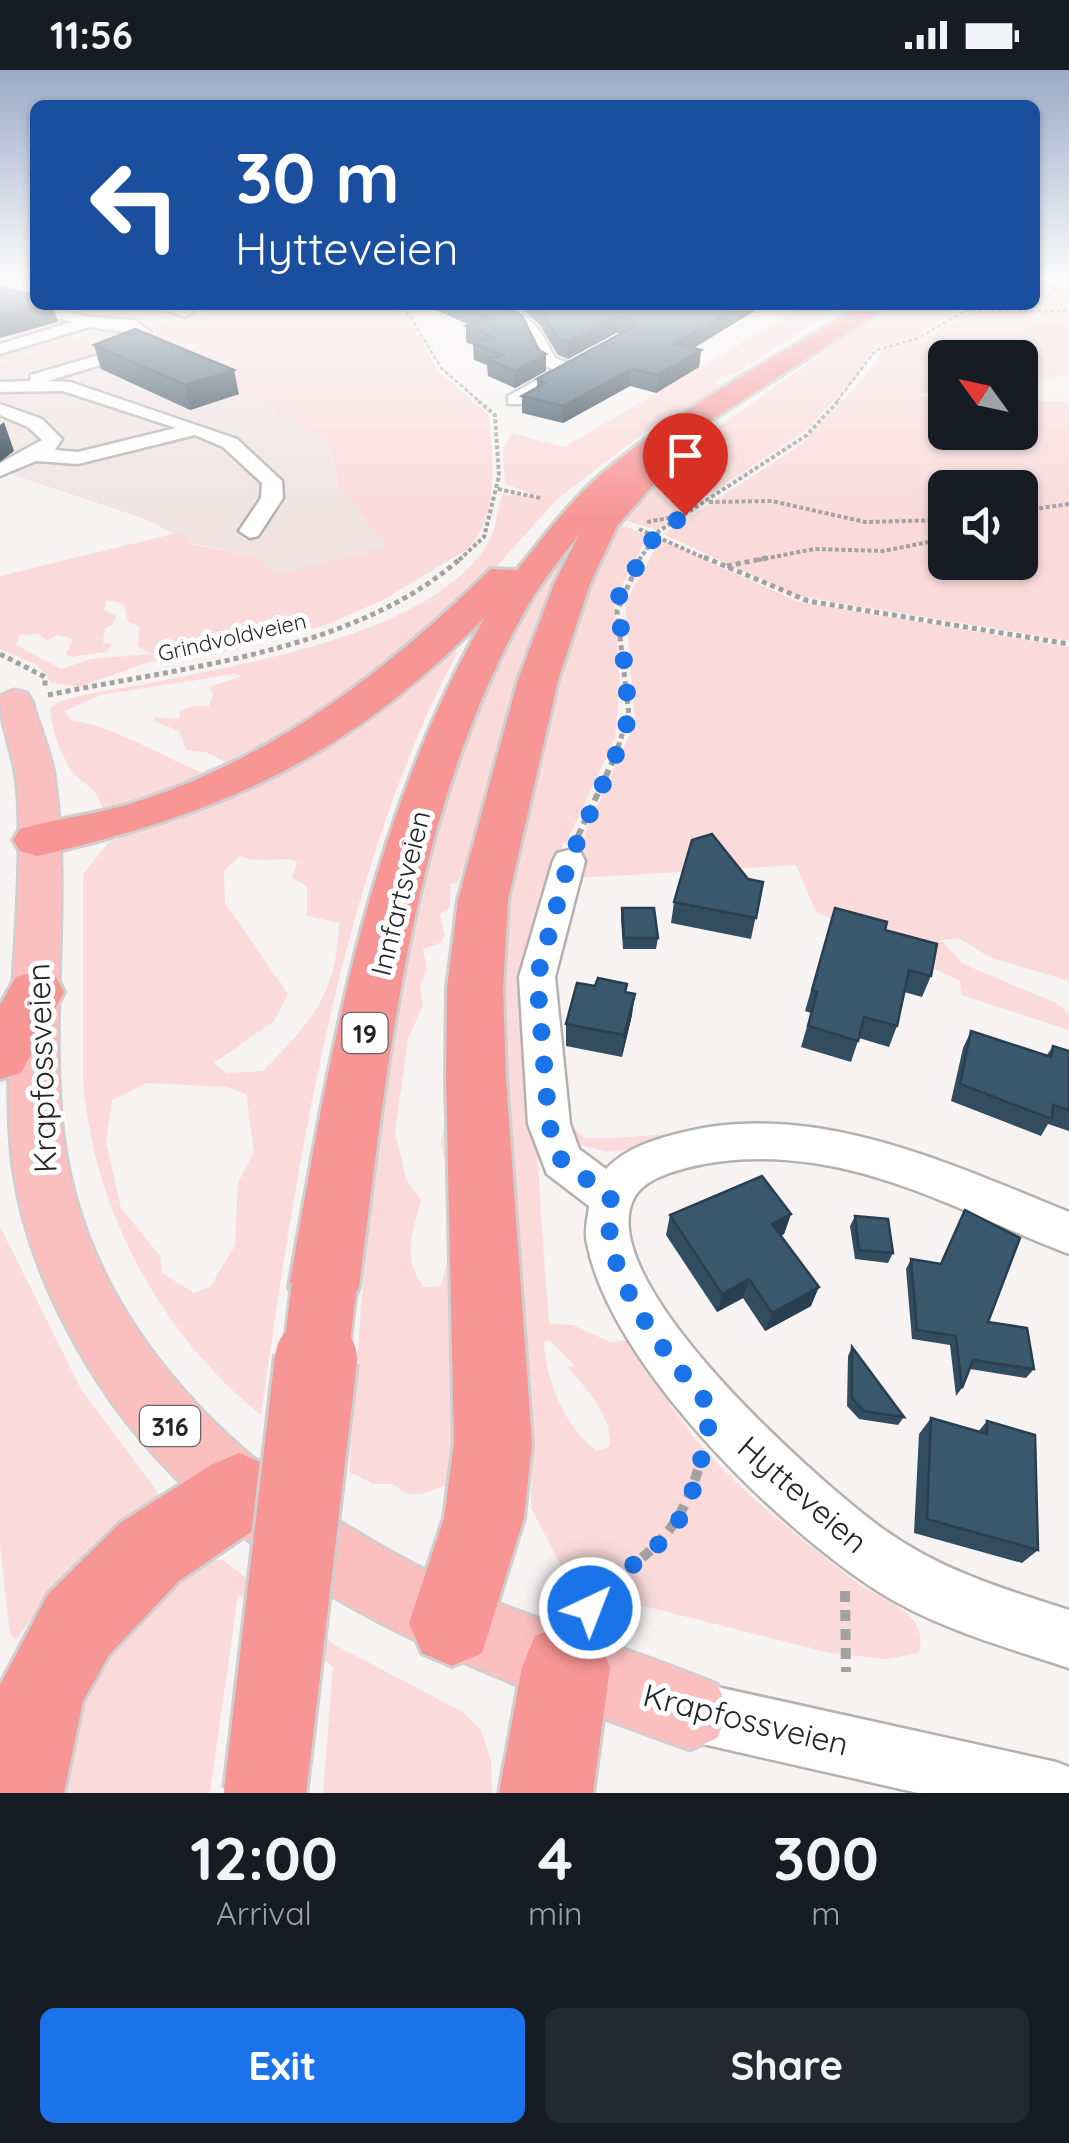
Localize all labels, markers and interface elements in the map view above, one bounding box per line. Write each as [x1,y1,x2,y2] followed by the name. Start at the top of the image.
[50,11,133,59] text: 11:56
[235,133,400,221] text: 30 m
[70,140,200,270] icon: left
[235,220,459,276] text: Hytteveien
[928,340,1038,450] north arrow
[928,340,1038,580] map controls
[643,413,728,516] pin
[658,428,713,483] icon: arrive
[928,470,1038,580] button: sound
[155,606,309,668] street label: Grindvoldveien
[363,807,437,979] street label: Innfartsveien
[17,962,65,1174] street label: Krapfossveien
[342,1013,388,1053] road number: 19
[140,1406,200,1446] road number: 316
[730,1427,876,1561] street label: Hytteveien
[538,1556,642,1660] position arrow
[639,1674,853,1764] street label: Krapfossveien
[190,1820,338,1895] text: 12:00
[538,1820,573,1895] text: 4
[773,1820,879,1895] text: 300
[216,1893,312,1933] text: Arrival
[528,1893,583,1933] text: min
[811,1893,840,1933] text: m
[40,2008,525,2123] button: Exit
[545,2008,1029,2123] button: Share

